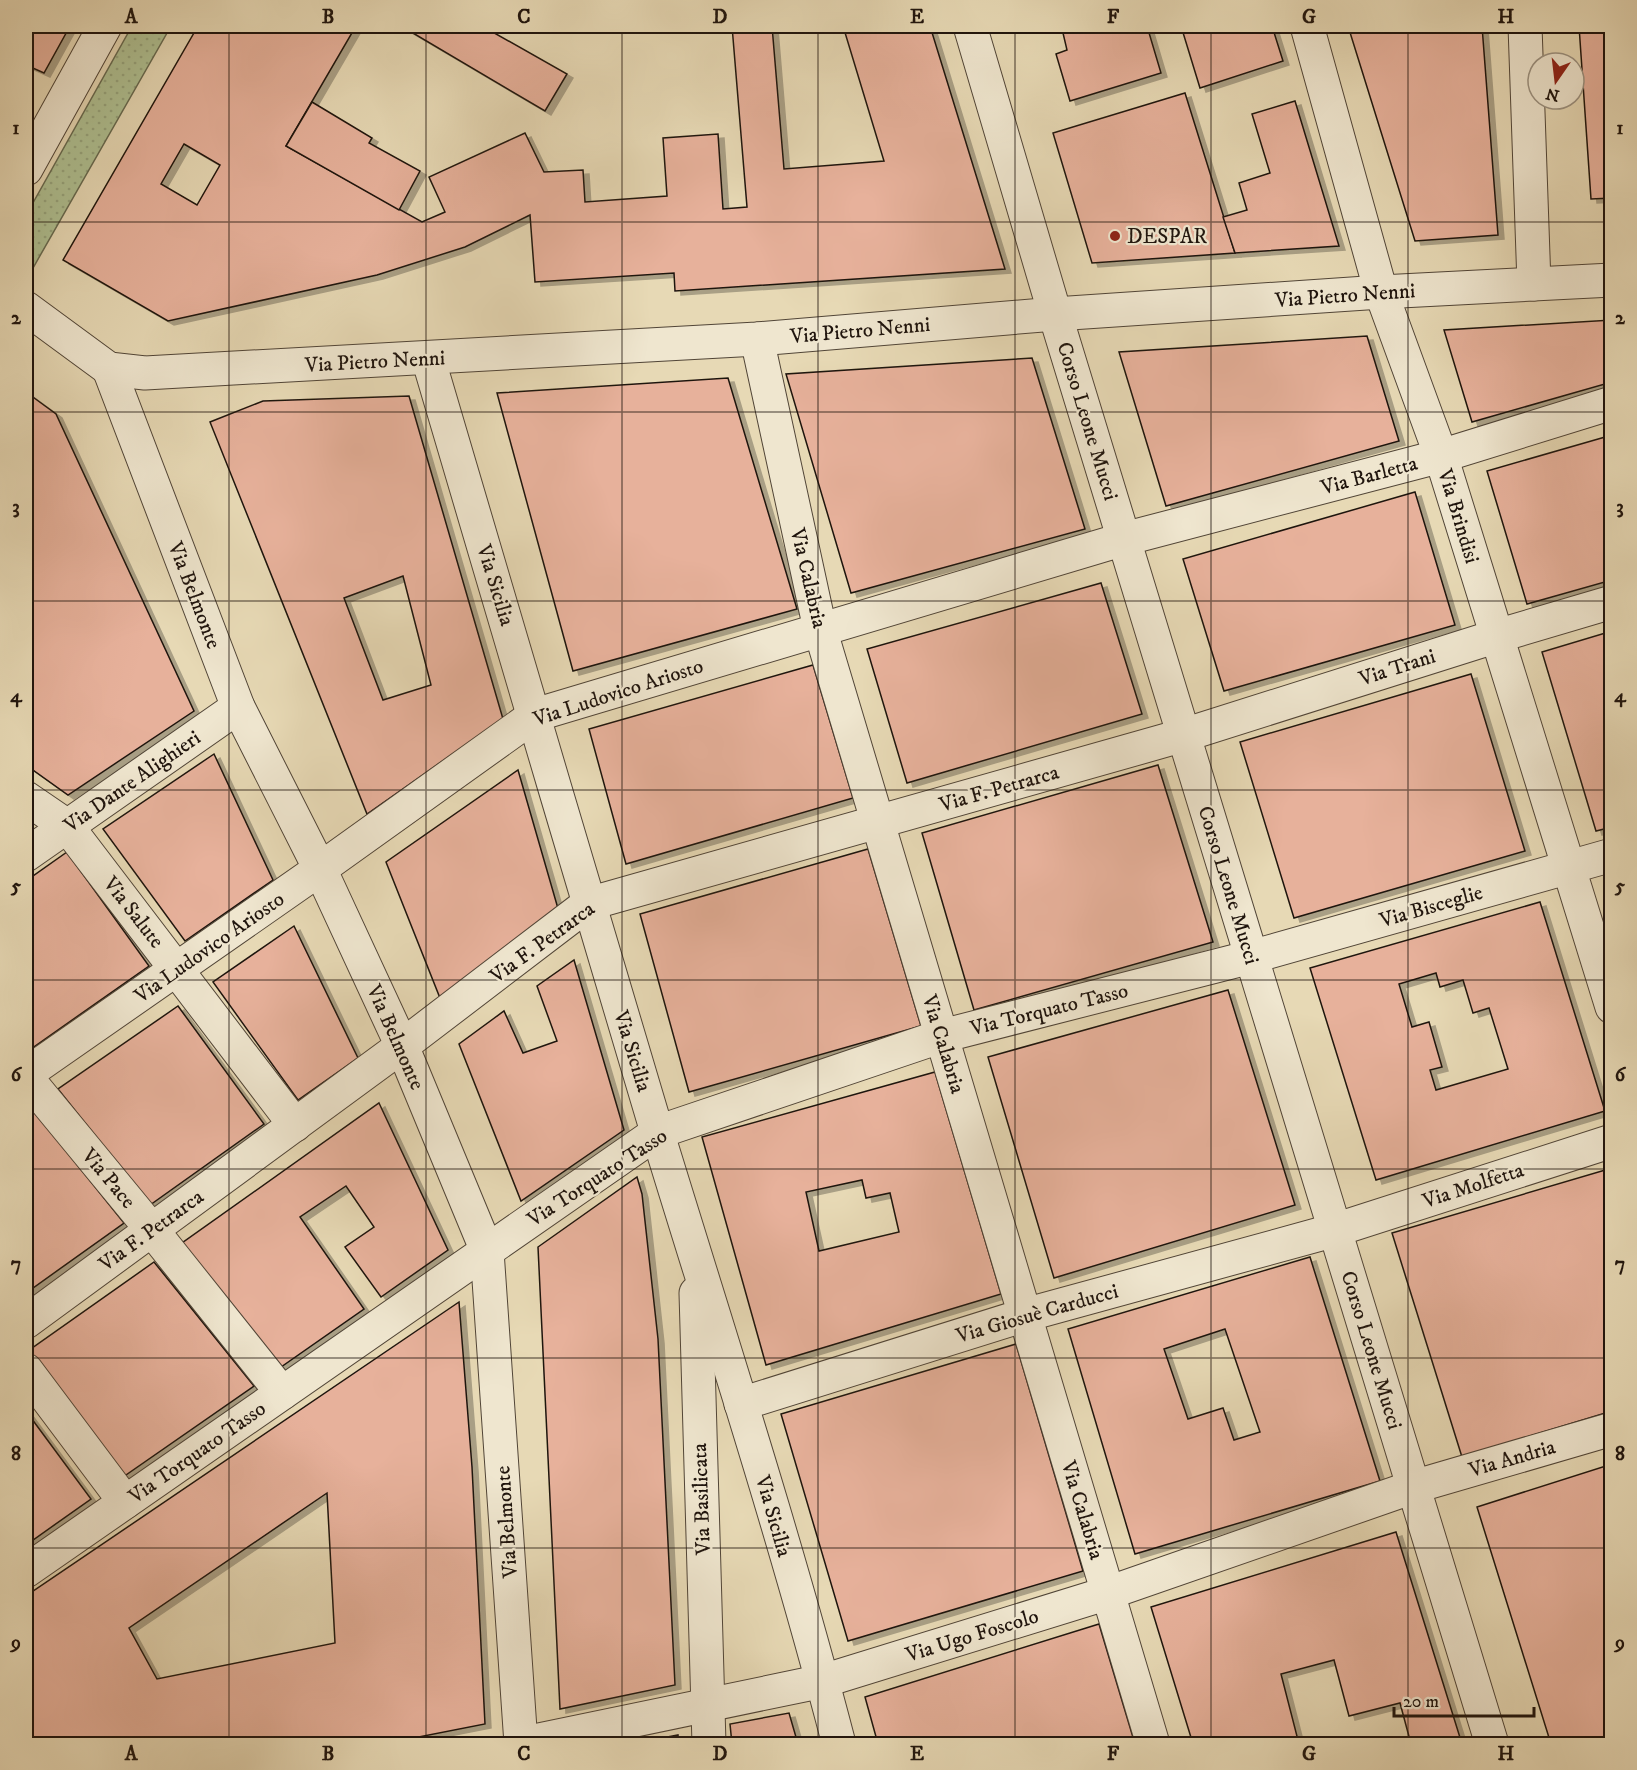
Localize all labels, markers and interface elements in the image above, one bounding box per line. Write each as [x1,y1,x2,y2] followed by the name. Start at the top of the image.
[124,5,139,30] text: A
[322,5,334,30] text: B
[517,5,531,30] text: C
[713,5,728,30] text: D
[910,5,924,30] text: E
[1107,5,1120,30] text: F
[1302,5,1316,30] text: G
[1498,5,1515,30] text: H
[1526,51,1586,111] north arrow
[1544,83,1561,106] text: N
[12,116,20,141] text: 1
[1616,116,1624,141] text: 1
[1127,224,1207,250] place label: DESPAR
[1108,229,1122,243] marker: DESPAR
[1273,278,1416,314] street label: Via Pietro Nenni
[11,306,22,331] text: 2
[1615,306,1626,331] text: 2
[788,312,931,350] street label: Via Pietro Nenni
[1051,339,1123,504] street label: Corso Leone Mucci
[303,345,446,379] street label: Via Pietro Nenni
[1317,451,1421,502] street label: Via Barletta
[1431,465,1485,567] street label: Via Brindisi
[12,495,20,520] text: 3
[1616,495,1624,520] text: 3
[784,525,832,631] street label: Via Calabria
[161,537,226,653] street label: Via Belmonte
[470,541,520,629] street label: Via Sicilia
[1355,643,1439,693] street label: Via Trani
[529,653,707,733] street label: Via Ludovico Ariosto
[10,684,23,709] text: 4
[1614,684,1627,709] text: 4
[58,725,206,839] street label: Via Dante Alighieri
[936,759,1062,819] street label: Via F. Petrarca
[1192,803,1264,968] street label: Corso Leone Mucci
[97,871,169,954] street label: Via Salute
[10,874,21,899] text: 5
[1614,874,1625,899] text: 5
[1376,880,1486,934] street label: Via Bisceglie
[129,886,290,1010] street label: Via Ludovico Ariosto
[484,896,600,990] street label: Via F. Petrarca
[967,978,1131,1042] street label: Via Torquato Tasso
[360,980,430,1094] street label: Via Belmonte
[915,991,970,1097] street label: Via Calabria
[607,1007,657,1095] street label: Via Sicilia
[11,1063,23,1088] text: 6
[1615,1063,1627,1088] text: 6
[522,1123,672,1233] street label: Via Torquato Tasso
[75,1142,141,1214] street label: Via Pace
[1418,1157,1527,1215] street label: Via Molfetta
[93,1184,209,1278] street label: Via F. Petrarca
[11,1252,21,1277] text: 7
[1615,1252,1625,1277] text: 7
[1335,1268,1407,1433] street label: Corso Leone Mucci
[952,1278,1121,1350] street label: Via Giosuè Carducci
[123,1396,271,1510] street label: Via Torquato Tasso
[1465,1434,1559,1484] street label: Via Andria
[11,1442,21,1467] text: 8
[1615,1442,1625,1467] text: 8
[687,1443,717,1556] street label: Via Basilicata
[1054,1457,1109,1563] street label: Via Calabria
[490,1465,524,1580] street label: Via Belmonte
[749,1472,797,1560] street label: Via Sicilia
[902,1603,1042,1669] street label: Via Ugo Foscolo
[9,1631,21,1656] text: 9
[1613,1631,1625,1656] text: 9
[1394,1680,1534,1718] scale bar
[1403,1691,1439,1713] text: 20 m
[124,1742,139,1767] text: A
[322,1742,334,1767] text: B
[517,1742,531,1767] text: C
[713,1742,728,1767] text: D
[910,1742,924,1767] text: E
[1107,1742,1120,1767] text: F
[1302,1742,1316,1767] text: G
[1498,1742,1515,1767] text: H

